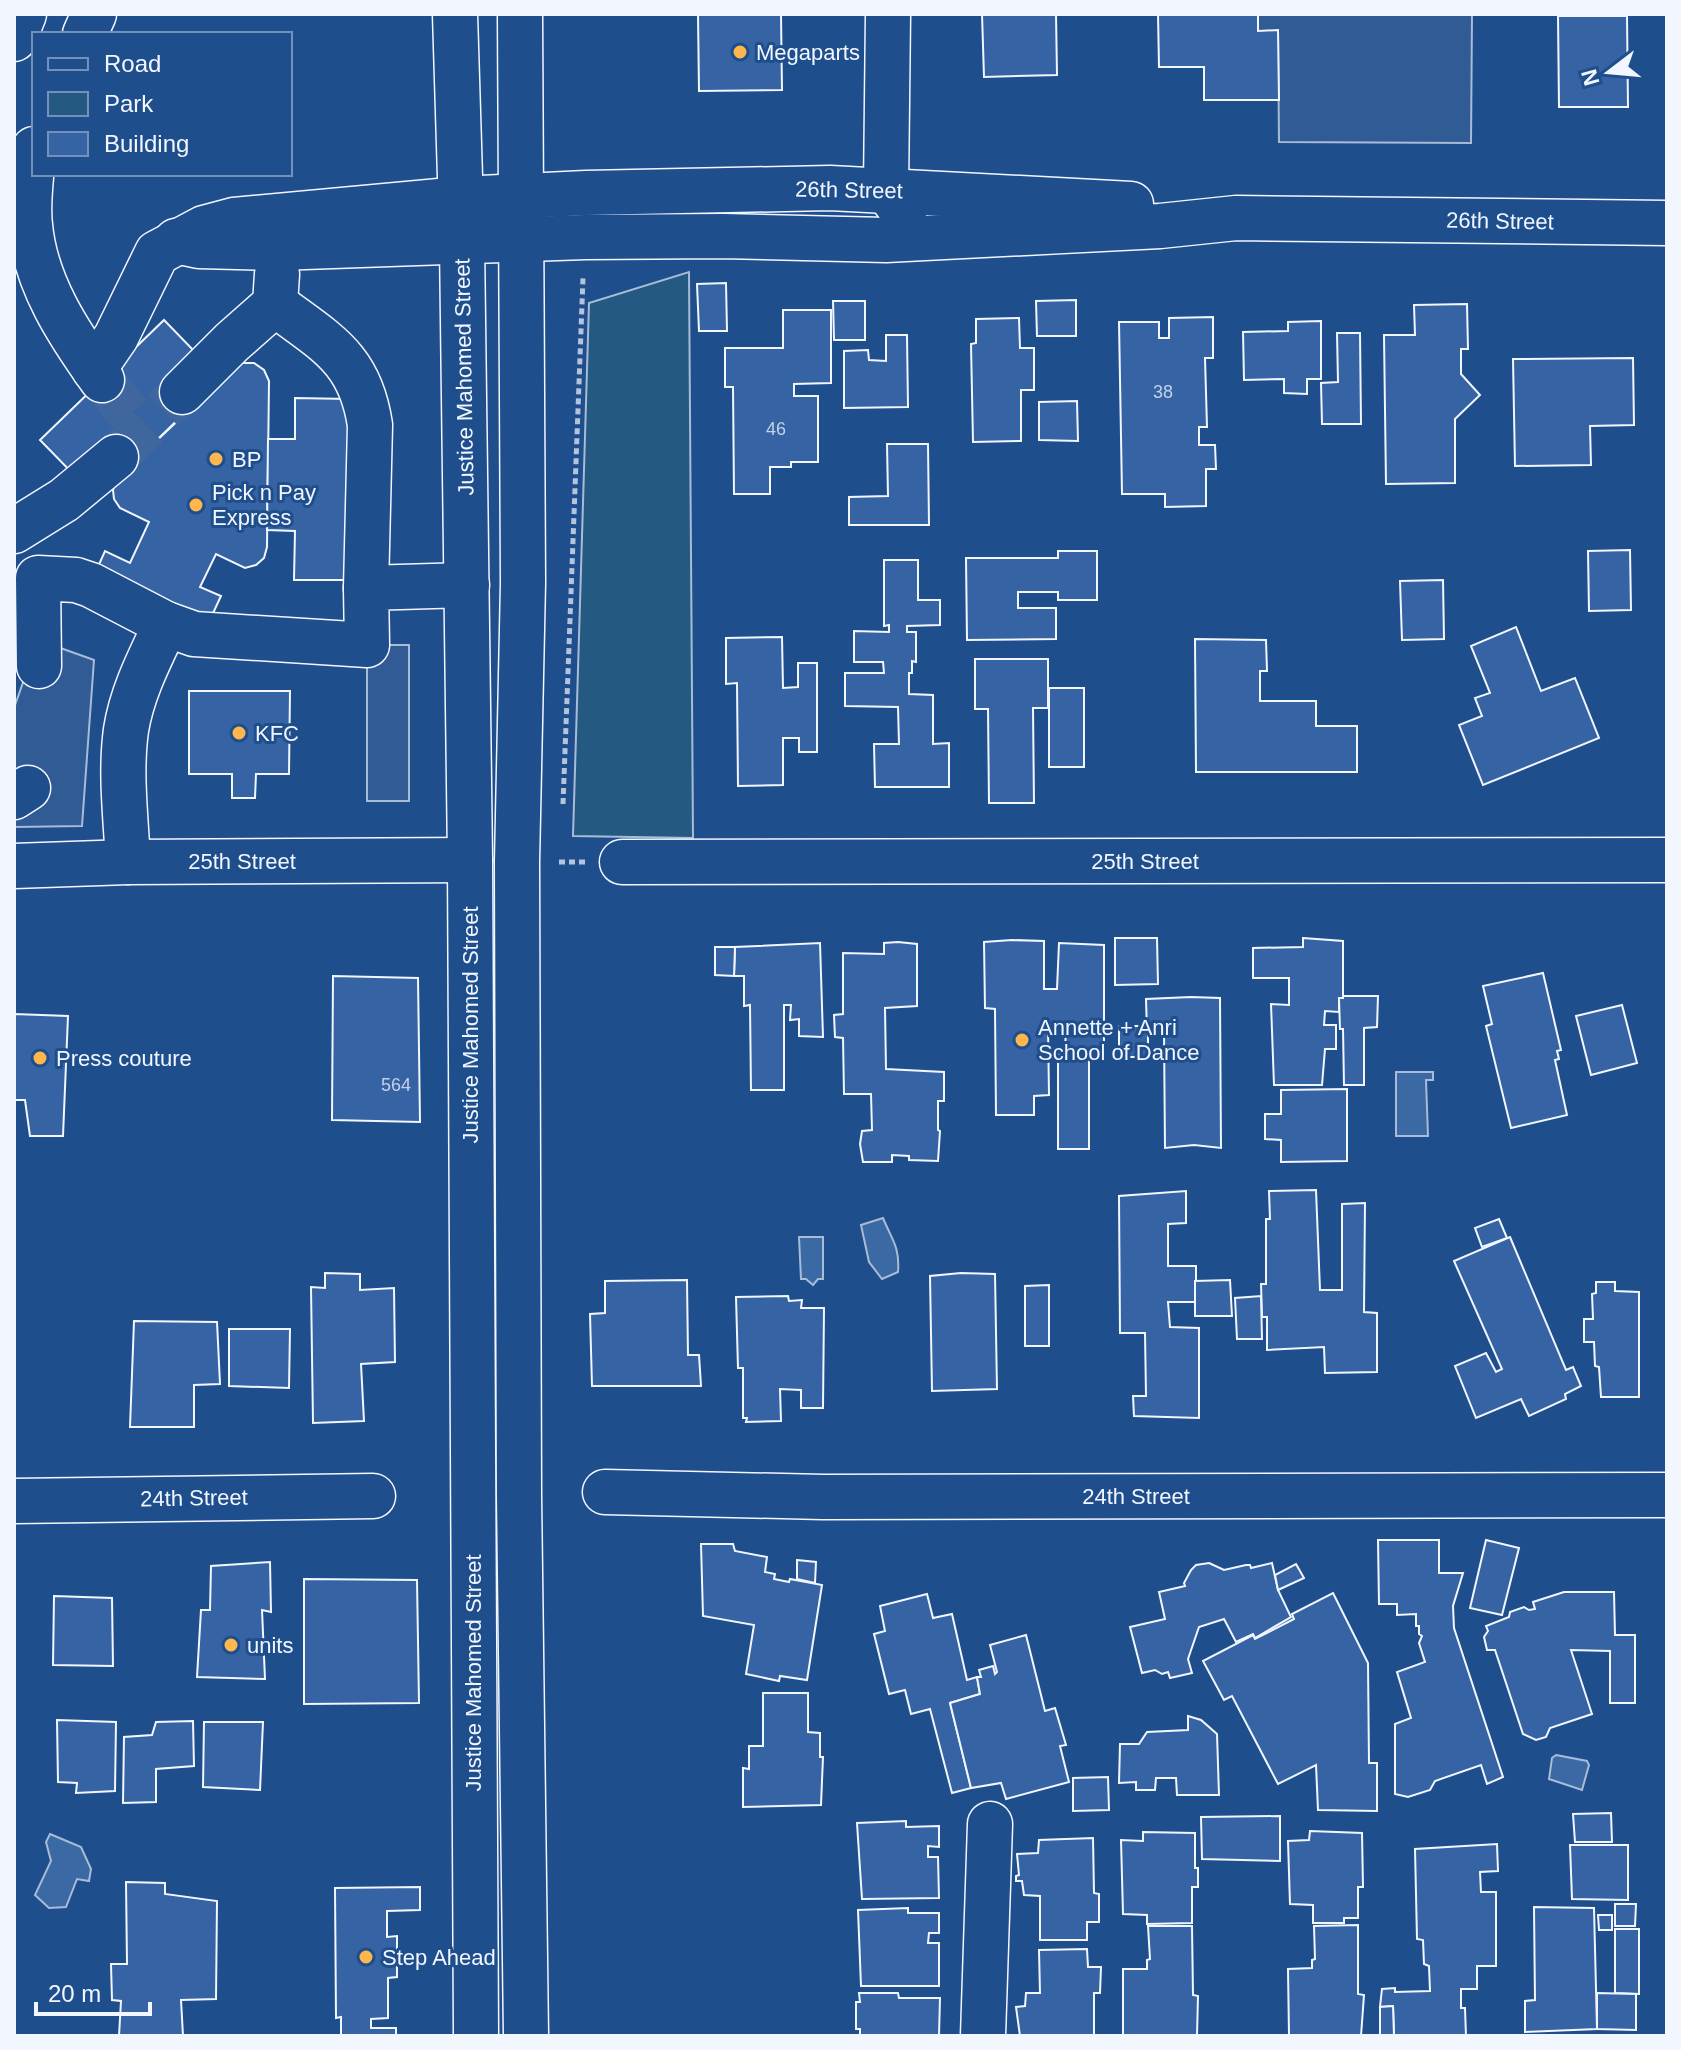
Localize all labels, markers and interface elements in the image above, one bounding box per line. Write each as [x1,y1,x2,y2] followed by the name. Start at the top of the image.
[32,32,292,176] legend
[1569,32,1649,112] north arrow
[756,40,860,65] place label: Megaparts
[731,43,749,61] marker: Megaparts
[104,50,161,77] text: Road
[1576,66,1604,88] text: N
[104,90,154,117] text: Park
[104,130,189,157] text: Building
[795,177,903,203] street label: 26th Street
[1446,208,1554,234] street label: 26th Street
[449,258,479,496] street label: Justice Mahomed Street
[1153,382,1173,402] house number: 38
[766,419,786,439] house number: 46
[232,447,261,472] place label: BP
[207,450,225,468] marker: BP
[212,480,316,530] place label: Pick n Pay Express
[187,496,205,514] marker: Pick n Pay Express
[255,721,299,746] place label: KFC
[230,724,248,742] marker: KFC
[188,849,296,874] street label: 25th Street
[1091,849,1199,874] street label: 25th Street
[458,906,483,1144] street label: Justice Mahomed Street
[1038,1015,1199,1065] place label: Annette + Anri School of Dance
[1013,1031,1031,1049] marker: Annette + Anri School of Dance
[56,1046,192,1071] place label: Press couture
[31,1049,49,1067] marker: Press couture
[381,1075,411,1095] house number: 564
[1082,1484,1190,1509] street label: 24th Street
[140,1485,248,1511] street label: 24th Street
[461,1554,486,1792] street label: Justice Mahomed Street
[247,1633,293,1658] place label: units
[222,1636,240,1654] marker: units
[382,1945,496,1970] place label: Step Ahead
[357,1948,375,1966] marker: Step Ahead
[36,1966,150,2016] scale bar
[48,1980,101,2007] text: 20 m

